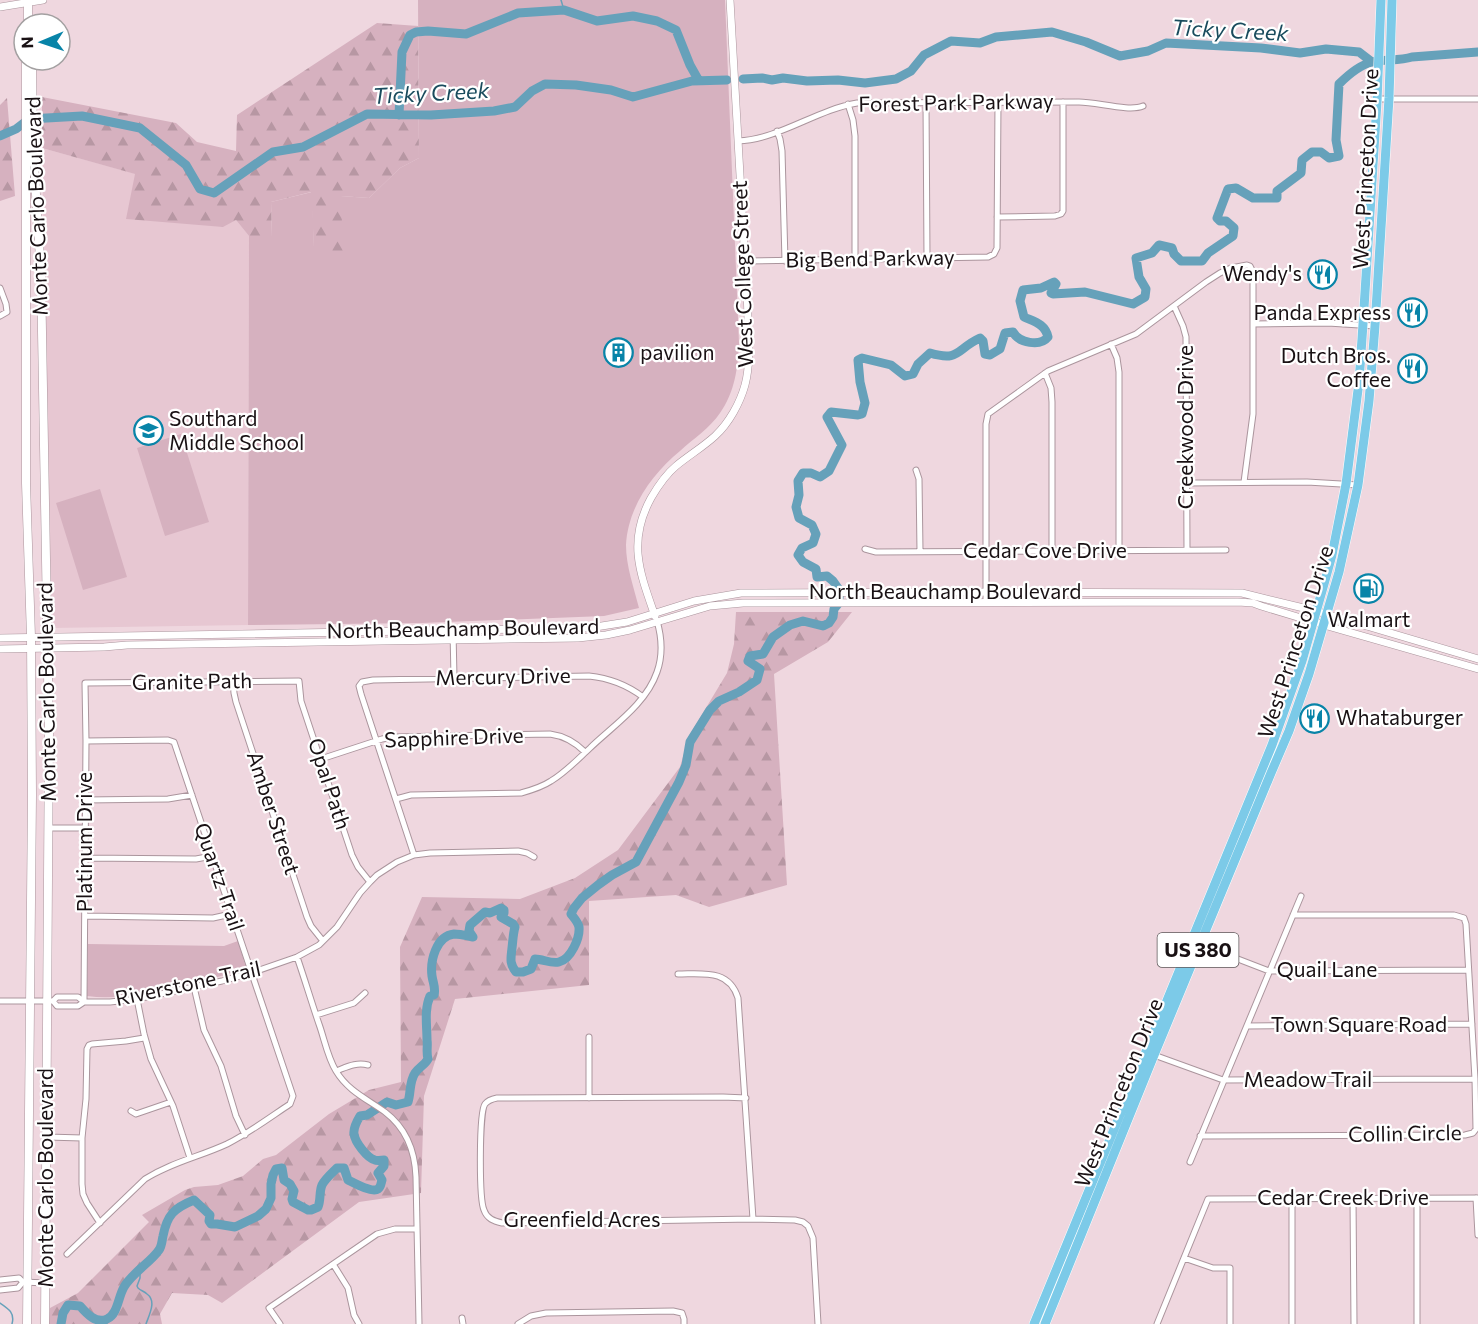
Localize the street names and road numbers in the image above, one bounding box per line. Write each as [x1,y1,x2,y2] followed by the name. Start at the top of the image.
[1347,68,1382,270] street label: West Princeton Drive
[858,87,1054,116] street label: Forest Park Parkway
[19,96,52,316] street label: Monte Carlo Boulevard
[726,180,757,368] street label: West College Street
[785,244,955,271] street label: Big Bend Parkway
[1172,345,1197,509] street label: Creekwood Drive
[963,537,1127,562] street label: Cedar Cove Drive
[1252,542,1338,741] street label: West Princeton Drive
[809,578,1081,603] street label: North Beauchamp Boulevard
[31,582,60,802] street label: Monte Carlo Boulevard
[326,613,599,642] street label: North Beauchamp Boulevard
[435,662,571,689] street label: Mercury Drive
[132,667,252,694] street label: Granite Path
[384,722,524,751] street label: Sapphire Drive
[304,735,357,832] street label: Opal Path
[243,748,306,877] street label: Amber Street
[71,772,96,912] street label: Platinum Drive
[190,819,251,934] street label: Quartz Trail
[1158,933,1238,967] road number: US 380
[113,955,263,1010] street label: Riverstone Trail
[1277,956,1377,981] street label: Quail Lane
[1068,994,1167,1190] street label: West Princeton Drive
[1271,1011,1447,1036] street label: Town Square Road
[1244,1066,1372,1091] street label: Meadow Trail
[32,1068,57,1288] street label: Monte Carlo Boulevard
[1348,1119,1462,1146] street label: Collin Circle
[1257,1184,1429,1209] street label: Cedar Creek Drive
[504,1206,660,1231] street label: Greenfield Acres

